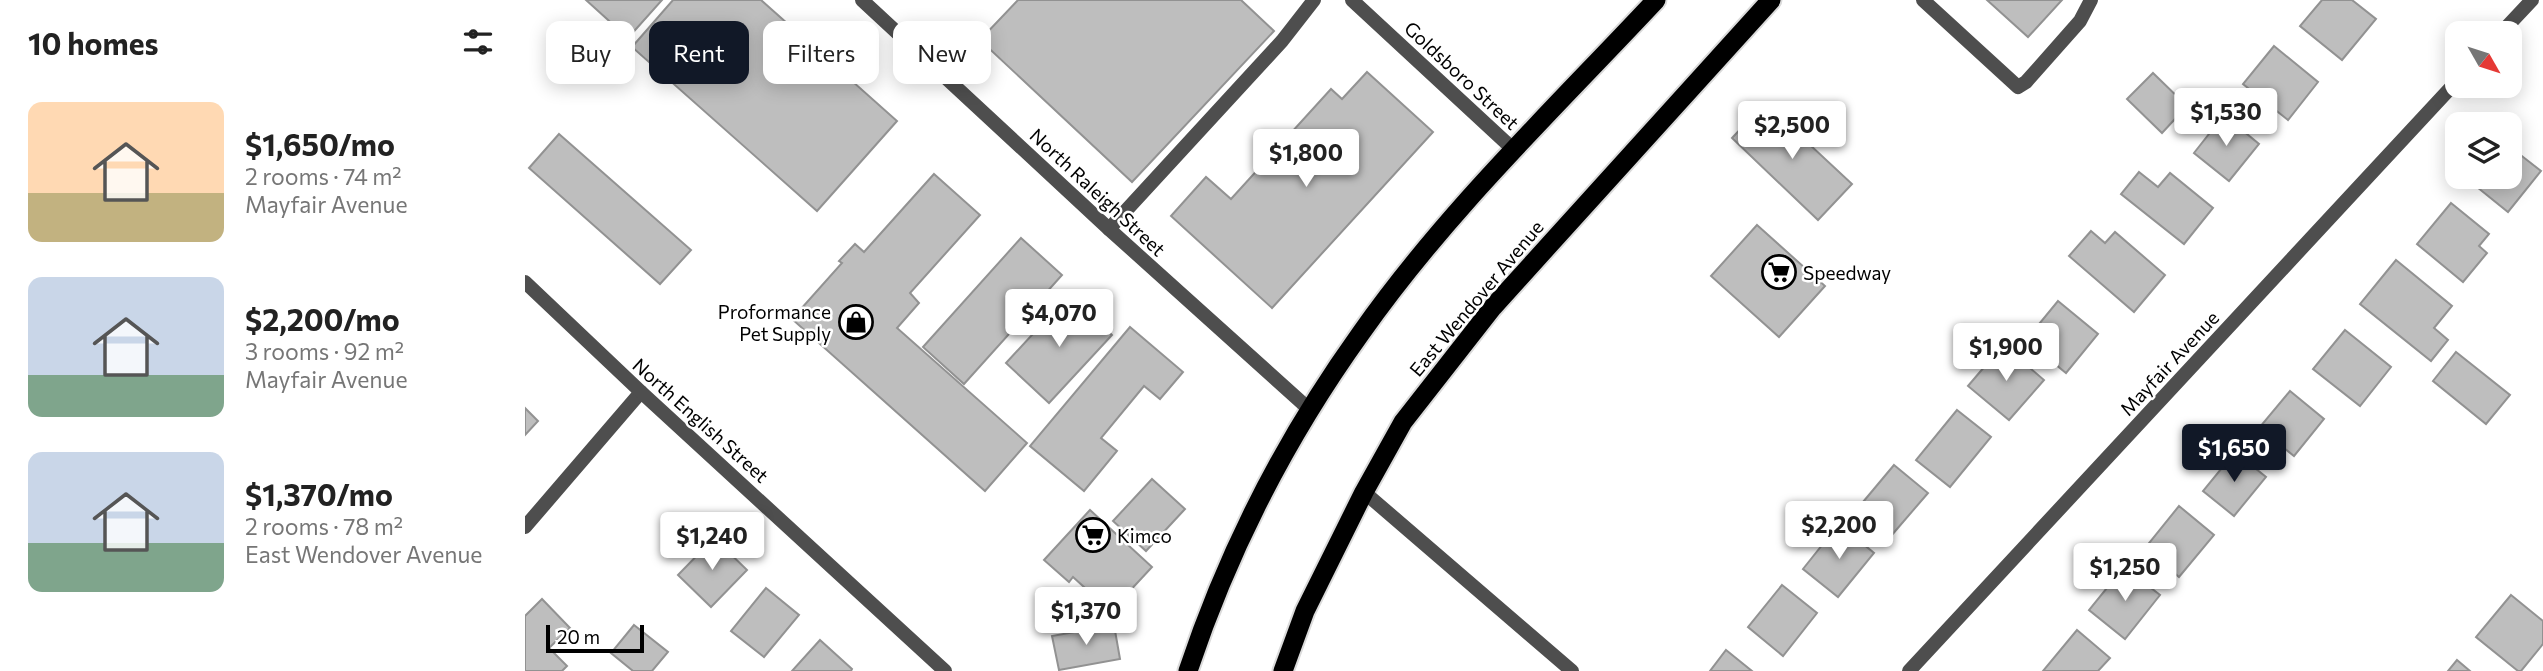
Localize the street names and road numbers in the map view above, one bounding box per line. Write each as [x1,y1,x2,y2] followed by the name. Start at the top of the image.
[1400,16,1524,134] street label: Goldsboro Street
[1026,123,1171,261] street label: North Raleigh Street
[1404,215,1548,381] street label: East Wendover Avenue
[2115,306,2223,420] street label: Mayfair Avenue
[628,353,774,487] street label: North English Street

